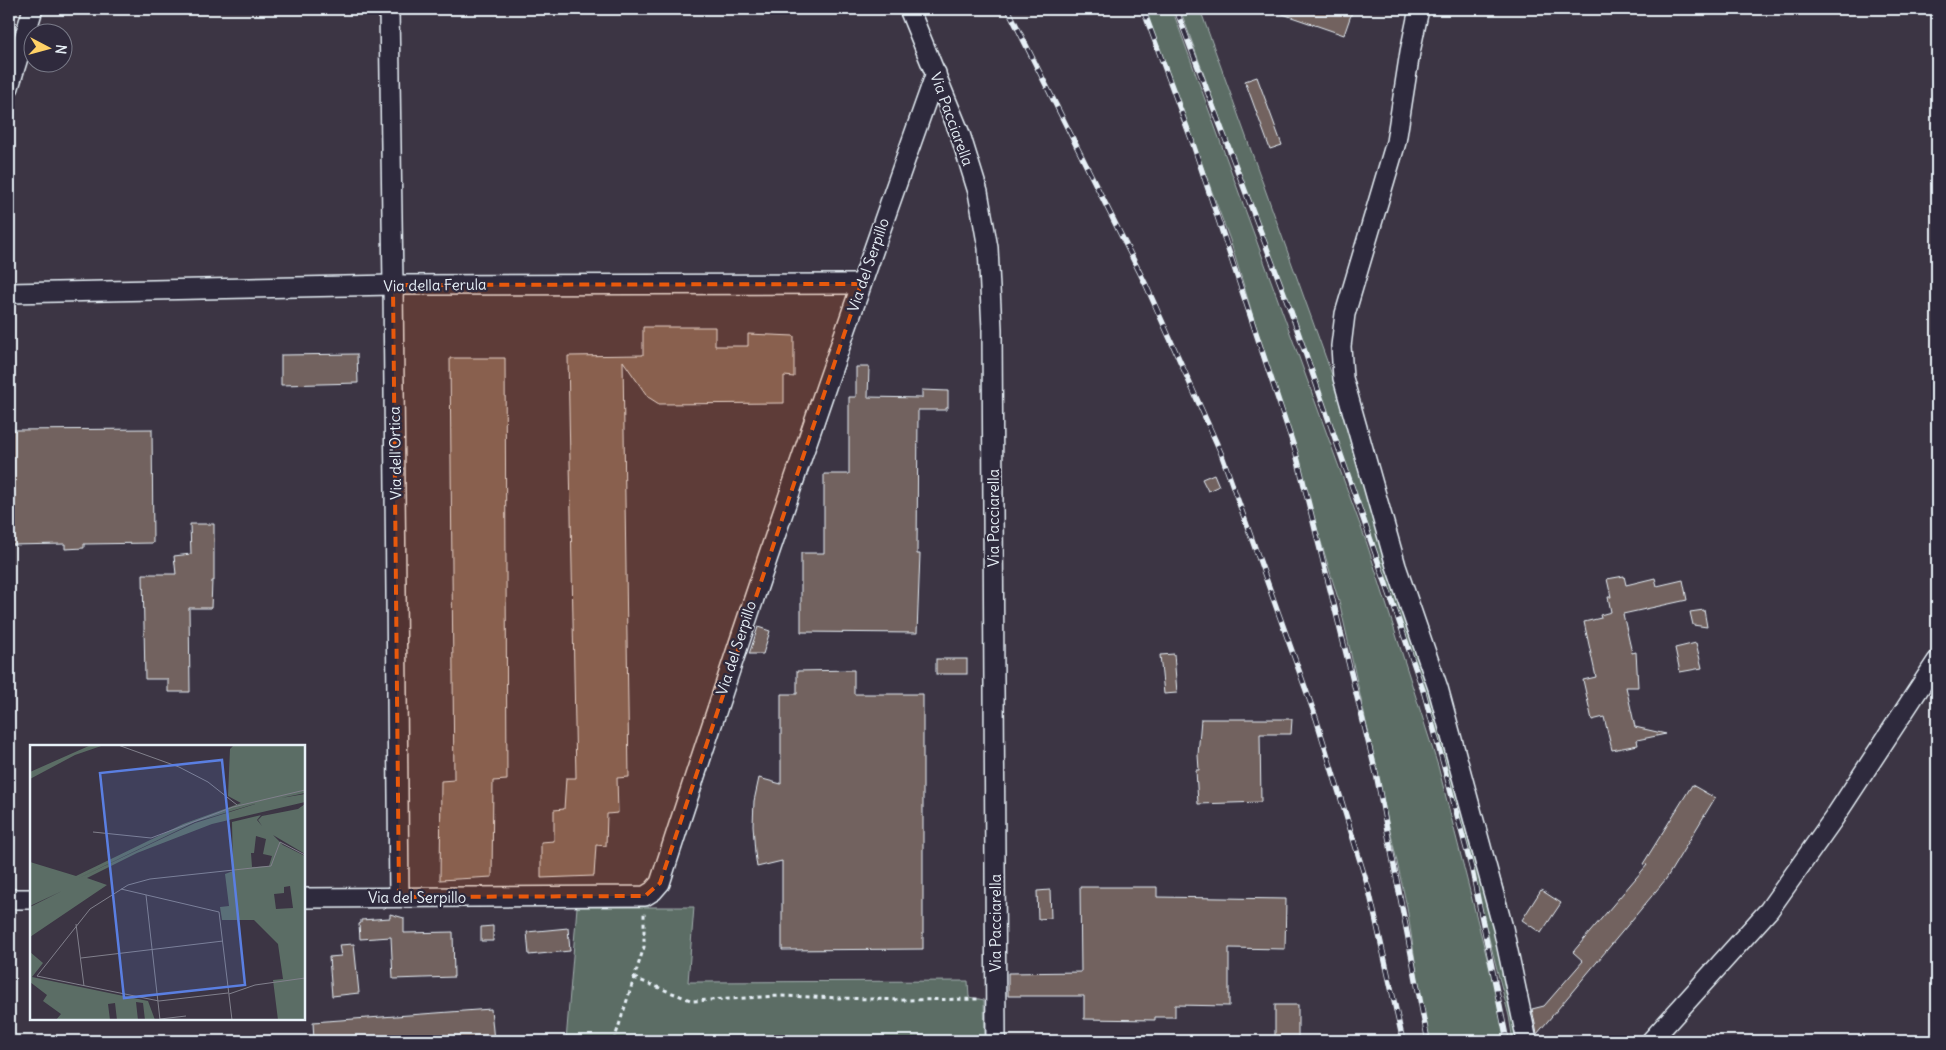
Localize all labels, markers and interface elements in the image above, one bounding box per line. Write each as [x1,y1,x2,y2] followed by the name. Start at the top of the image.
[22,22,72,72] north arrow
[51,44,70,55] text: N
[926,70,978,169] street label: Via Pacciarella
[843,215,893,315] street label: Via del Serpillo
[383,275,487,295] street label: Via della Ferula
[385,406,405,500] street label: Via dell'Ortica
[984,469,1003,567] street label: Via Pacciarella
[712,598,760,698] street label: Via del Serpillo
[30,745,305,1020] inset map
[986,874,1005,972] street label: Via Pacciarella
[368,888,466,907] street label: Via del Serpillo

